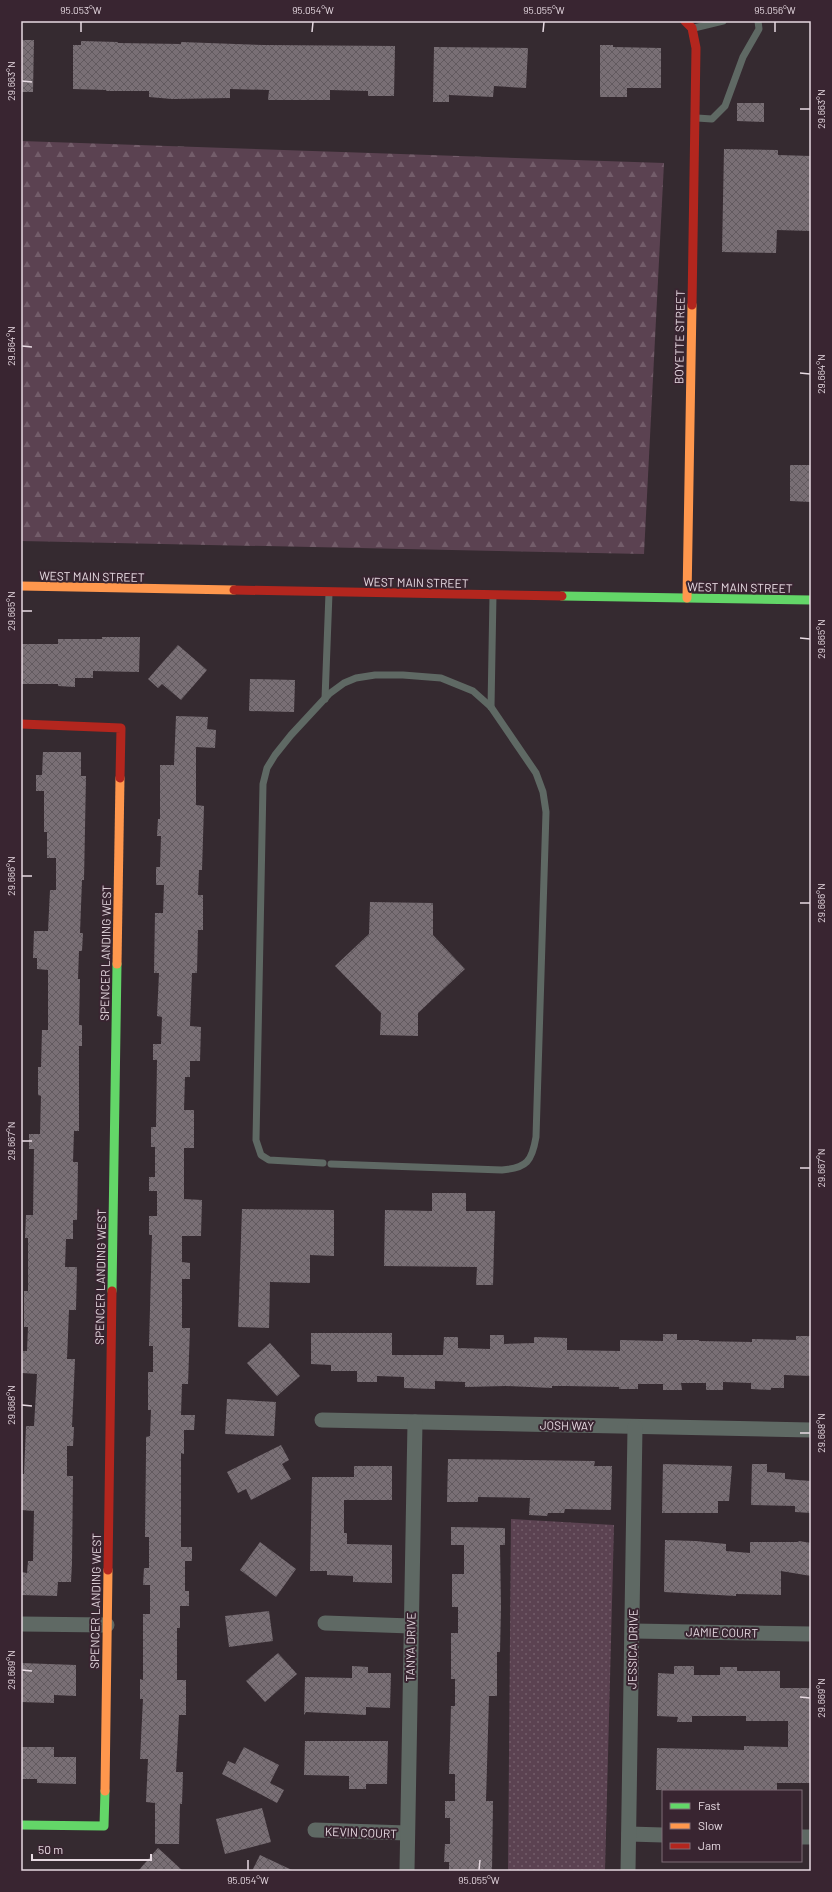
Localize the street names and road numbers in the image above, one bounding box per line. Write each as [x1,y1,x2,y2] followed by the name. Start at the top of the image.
[671,290,687,384] street label: BOYETTE STREET
[39,568,145,584] street label: WEST MAIN STREET
[363,574,469,590] street label: WEST MAIN STREET
[687,579,793,595] street label: WEST MAIN STREET
[97,885,113,1021] street label: SPENCER LANDING WEST
[92,1209,108,1345] street label: SPENCER LANDING WEST
[540,1418,594,1432] street label: JOSH WAY
[87,1533,103,1669] street label: SPENCER LANDING WEST
[624,1609,640,1689] street label: JESSICA DRIVE
[402,1612,418,1682] street label: TANYA DRIVE
[686,1624,758,1640] street label: JAMIE COURT
[325,1824,397,1840] street label: KEVIN COURT

